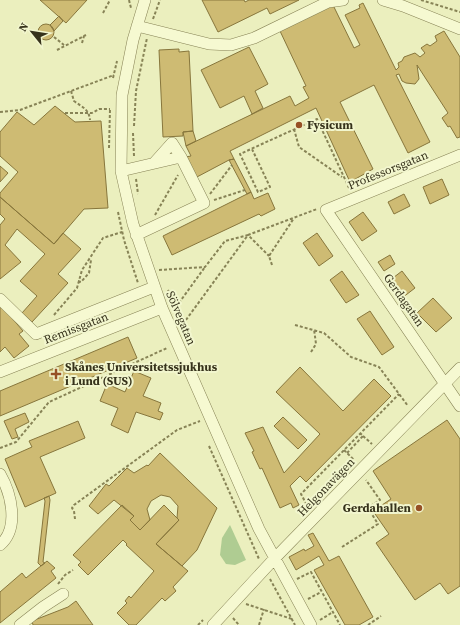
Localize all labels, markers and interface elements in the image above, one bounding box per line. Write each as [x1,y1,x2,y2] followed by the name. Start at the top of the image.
[12,12,52,52] north arrow
[15,20,32,34] text: N
[307,117,353,133] place label: Fysicum
[294,120,304,130] marker: Fysicum
[346,147,430,193] street label: Professorsgatan
[380,270,428,330] street label: Gerdagatan
[162,288,200,348] street label: Sölvegatan
[41,308,111,348] street label: Remissgatan
[65,359,218,389] place label: Skånes Universitetssjukhus i Lund (SUS)
[50,368,62,380] marker: Skånes Universitetssjukhus i Lund (SUS)
[294,454,358,520] street label: Helgonavägen
[343,500,412,516] place label: Gerdahallen
[414,503,424,513] marker: Gerdahallen

